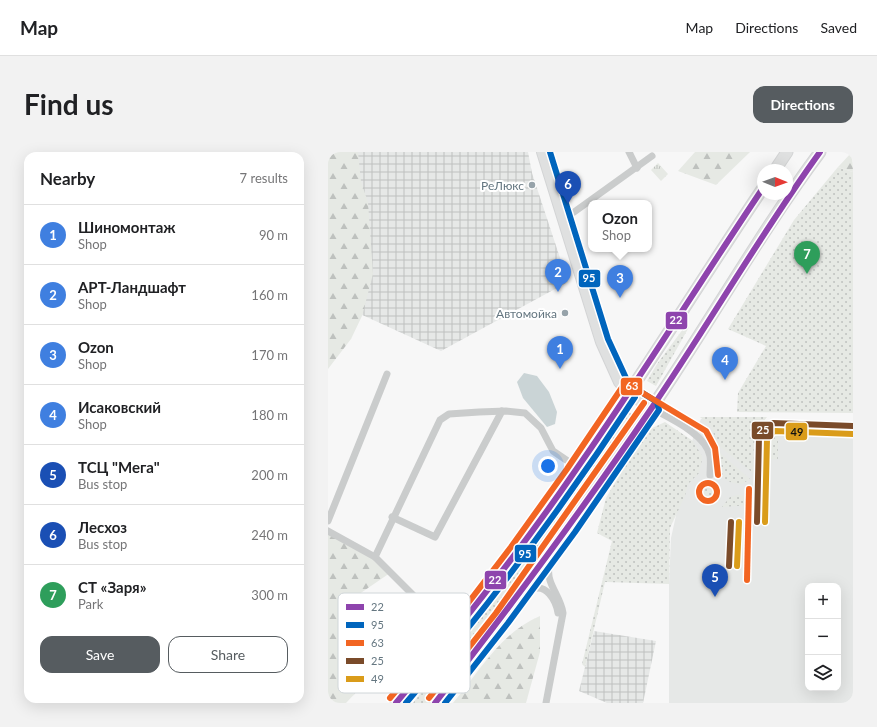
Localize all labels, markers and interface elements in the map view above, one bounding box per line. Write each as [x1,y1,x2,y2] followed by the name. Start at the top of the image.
[20,16,58,39] text: Map
[686,19,713,36] text: Map
[735,19,798,36] text: Directions
[820,19,857,36] text: Saved
[753,86,853,123] button: Directions
[24,87,114,121] text: Find us
[757,164,793,200] north arrow
[40,168,95,189] text: Nearby
[240,170,288,186] text: 7 results
[555,171,581,204] pin: 6
[481,178,524,193] place label: РеЛюкс
[527,180,537,190] marker: РеЛюкс
[588,200,652,252] popup
[602,209,638,227] text: Ozon
[78,218,176,236] text: Шиномонтаж
[49,227,57,243] text: 1
[259,227,288,243] text: 90 m
[602,227,631,243] text: Shop
[78,236,107,252] text: Shop
[794,241,820,274] pin: 7
[545,259,571,292] pin: 2
[607,265,633,298] pin: 3
[578,269,601,288] line badge: 95
[583,271,595,284] text: 95
[78,278,186,296] text: АРТ-Ландшафт
[49,287,57,303] text: 2
[251,287,288,303] text: 160 m
[78,296,107,312] text: Shop
[496,306,557,321] place label: Автомойка
[560,308,570,318] marker: Автомойка
[665,311,688,330] line badge: 22
[670,313,682,326] text: 22
[547,336,573,369] pin: 1
[78,338,114,356] text: Ozon
[49,347,57,363] text: 3
[251,347,288,363] text: 170 m
[712,347,738,380] pin: 4
[78,356,107,372] text: Shop
[620,377,643,396] line badge: 63
[626,379,638,392] text: 63
[78,398,161,416] text: Исаковский
[49,407,57,423] text: 4
[251,407,288,423] text: 180 m
[78,416,107,432] text: Shop
[751,421,774,440] line badge: 25
[785,422,808,441] line badge: 49
[757,423,769,436] text: 25
[791,425,803,438] text: 49
[538,456,558,476] your location
[78,458,160,476] text: ТСЦ "Мега"
[49,467,57,483] text: 5
[251,467,288,483] text: 200 m
[78,476,127,492] text: Bus stop
[78,518,127,536] text: Лесхоз
[49,527,57,543] text: 6
[251,527,288,543] text: 240 m
[78,536,127,552] text: Bus stop
[514,544,537,563] line badge: 95
[519,547,531,560] text: 95
[702,564,728,597] pin: 5
[484,570,507,590] line badge: 22
[489,573,501,586] text: 22
[78,578,147,596] text: СТ «Заря»
[805,583,841,691] map controls
[805,583,841,619] button: +
[49,587,57,603] text: 7
[251,587,288,603] text: 300 m
[338,593,470,693] legend
[78,596,103,612] text: Park
[371,600,384,613] text: 22
[371,618,384,631] text: 95
[805,619,841,655] button: −
[40,636,160,673] button: Save
[168,636,288,673] button: Share
[371,636,384,649] text: 63
[371,654,384,667] text: 25
[805,655,841,691] button: layers
[371,672,384,685] text: 49

